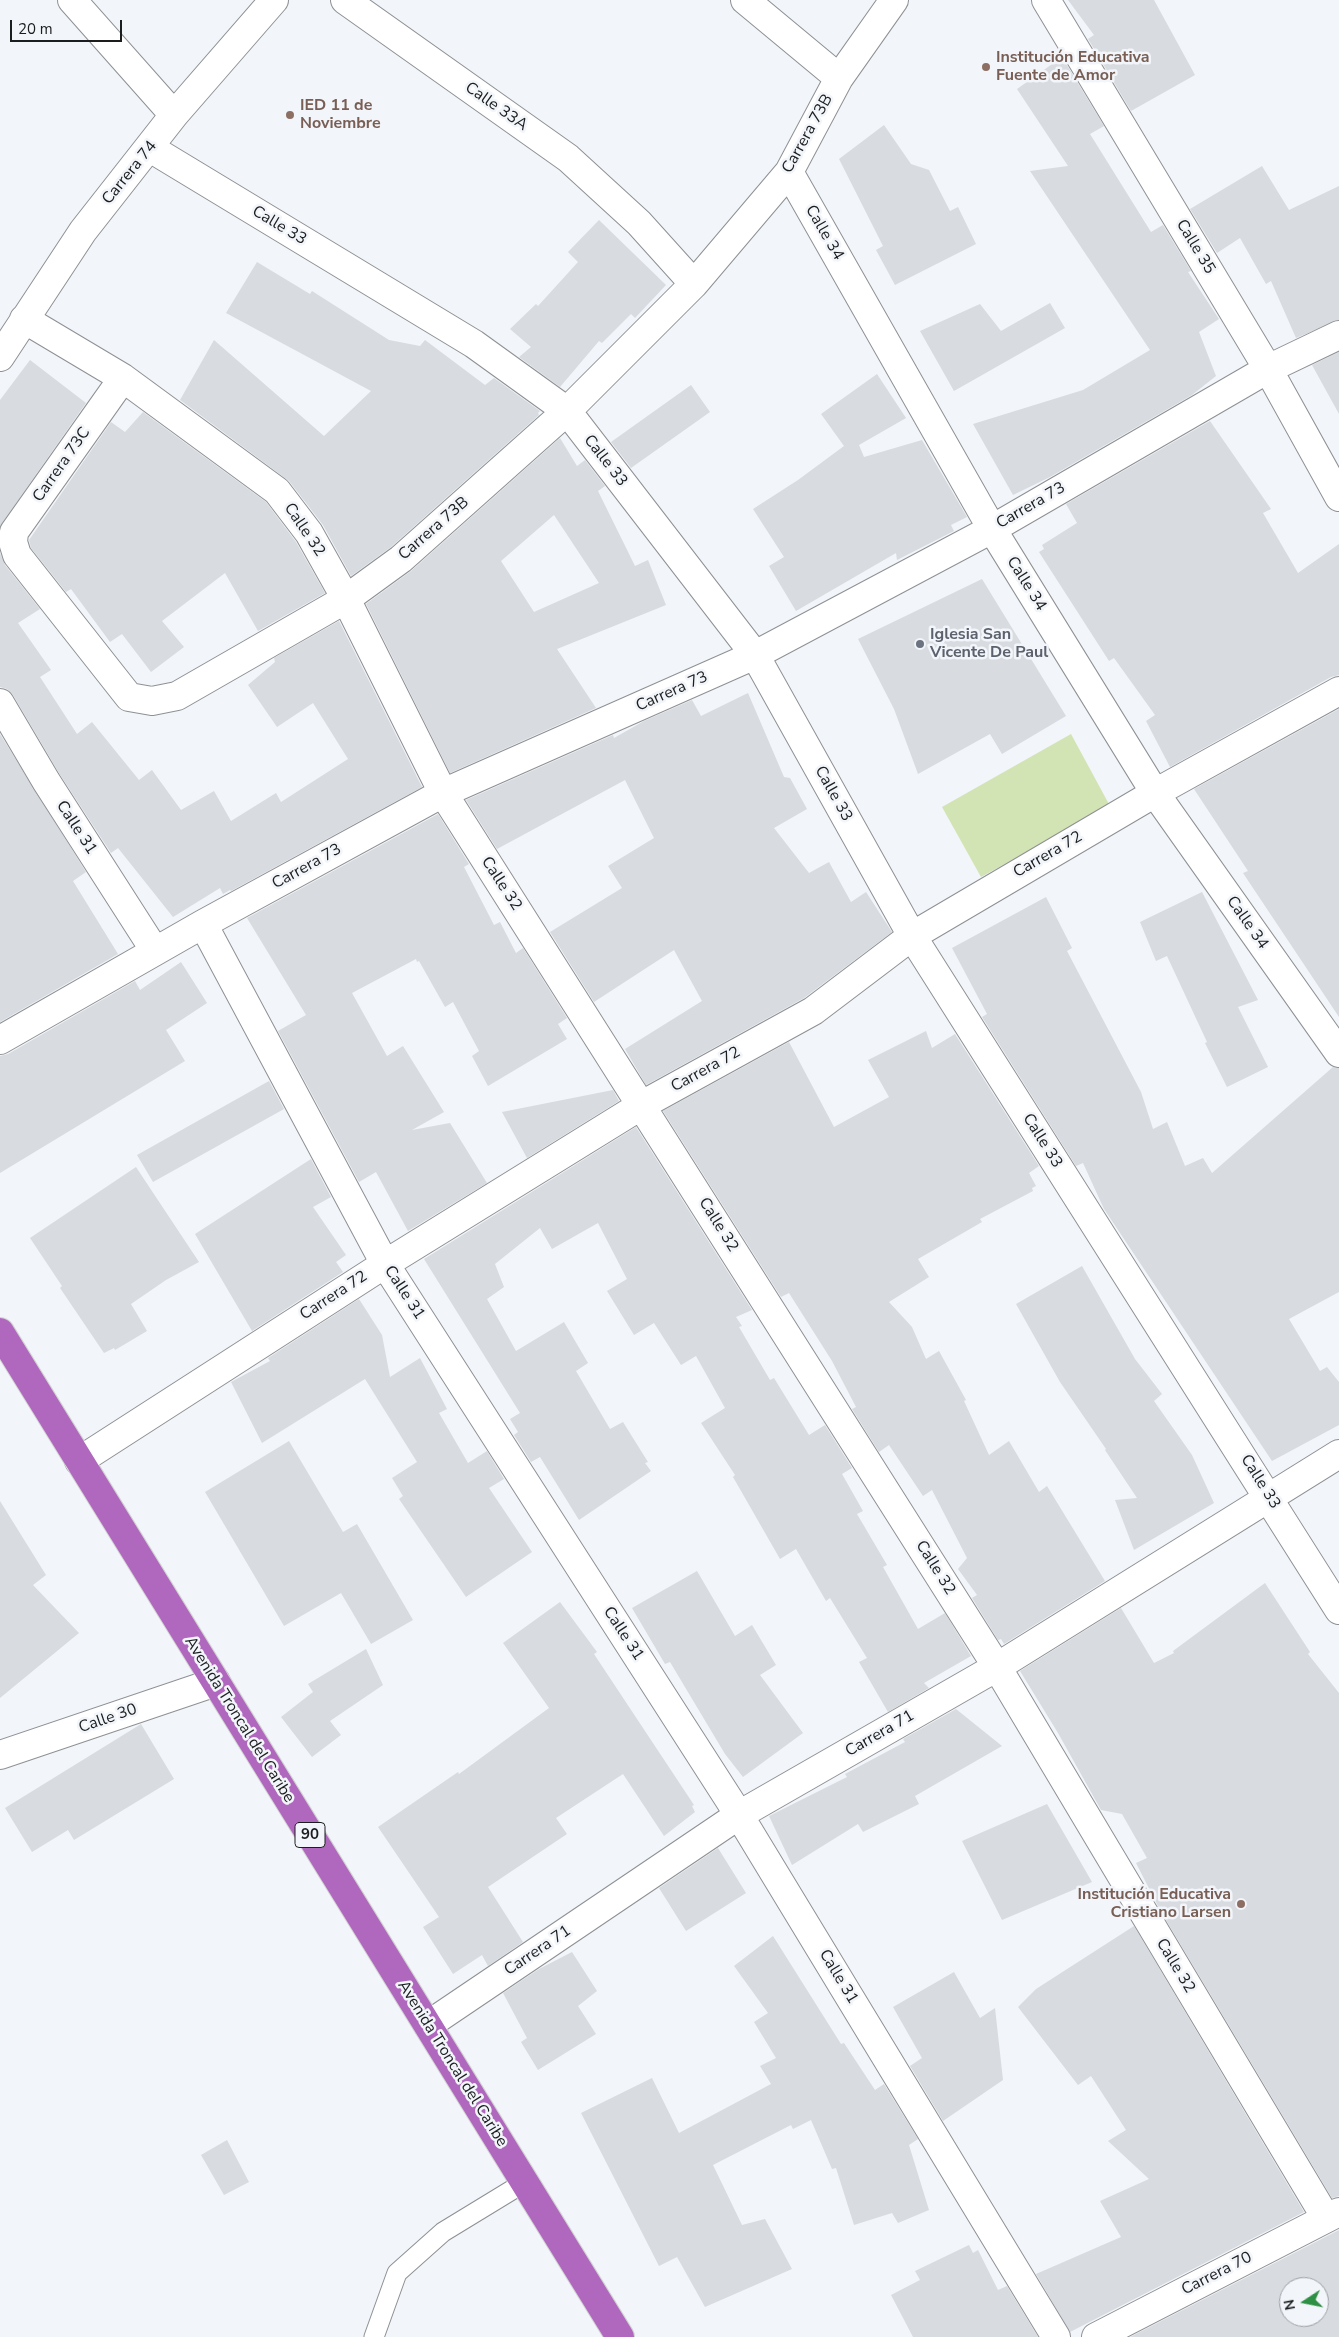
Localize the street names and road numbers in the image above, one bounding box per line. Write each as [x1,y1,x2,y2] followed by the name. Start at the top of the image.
[461,79,531,135] street label: Calle 33A
[778,91,838,177] street label: Carrera 73B
[99,137,161,209] street label: Carrera 74
[248,202,310,250] street label: Calle 33
[801,202,847,264] street label: Calle 34
[1171,216,1219,278] street label: Calle 35
[29,424,95,506] street label: Carrera 73C
[579,431,631,491] street label: Calle 33
[993,479,1069,533] street label: Carrera 73
[395,493,473,565] street label: Carrera 73B
[279,500,329,560] street label: Calle 32
[1002,553,1050,615] street label: Calle 34
[633,668,711,716] street label: Carrera 73
[810,763,856,825] street label: Calle 33
[52,798,100,858] street label: Calle 31
[1010,828,1086,882] street label: Carrera 72
[269,840,345,894] street label: Carrera 73
[477,854,525,914] street label: Calle 32
[1222,893,1272,953] street label: Calle 34
[668,1043,744,1097] street label: Carrera 72
[1018,1110,1066,1172] street label: Calle 33
[694,1194,742,1256] street label: Calle 32
[380,1263,428,1323] street label: Calle 31
[297,1267,371,1325] street label: Carrera 72
[1236,1451,1284,1513] street label: Calle 33
[911,1537,959,1599] street label: Calle 32
[599,1604,647,1664] street label: Calle 31
[180,1633,298,1807] street label: Avenida Troncal del Caribe
[76,1700,140,1738] street label: Calle 30
[842,1707,918,1761] street label: Carrera 71
[295,1822,325,1848] road number: 90
[501,1922,575,1980] street label: Carrera 71
[1151,1935,1199,1997] street label: Calle 32
[814,1946,862,2008] street label: Calle 31
[393,1977,511,2151] street label: Avenida Troncal del Caribe
[1179,2248,1255,2300] street label: Carrera 70

